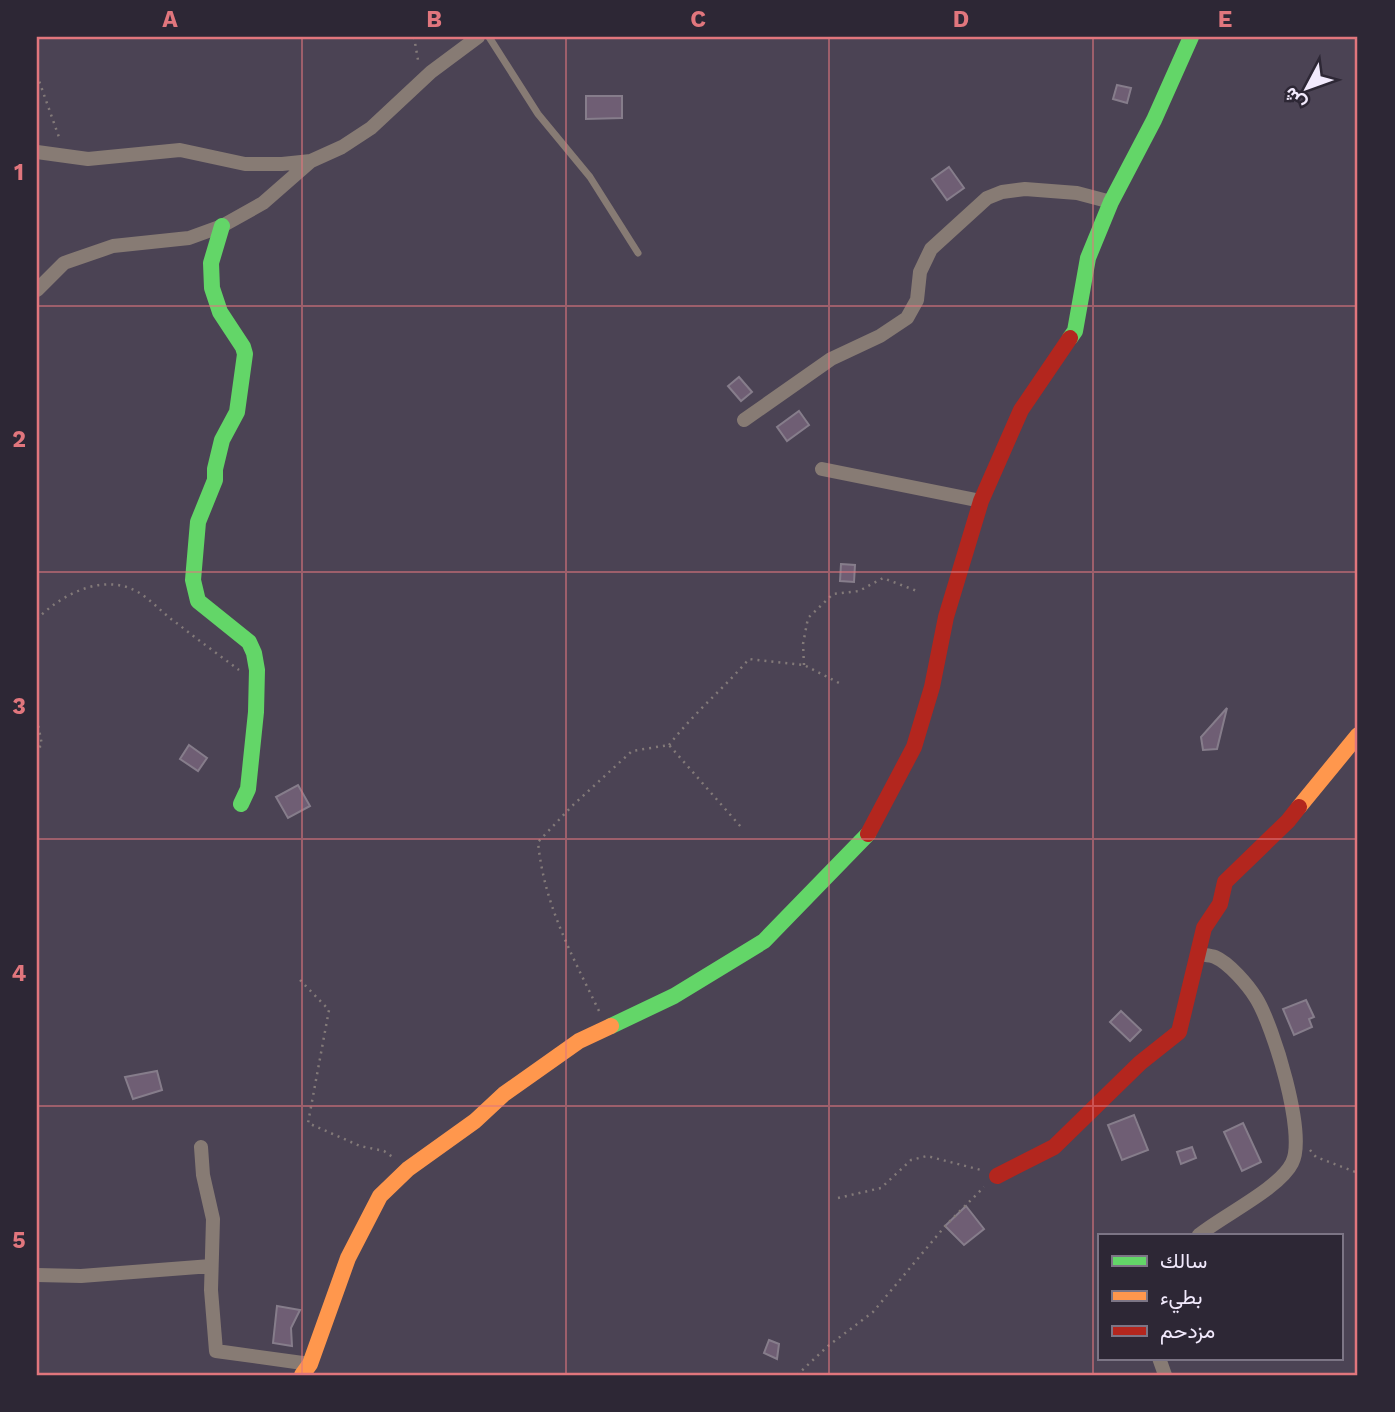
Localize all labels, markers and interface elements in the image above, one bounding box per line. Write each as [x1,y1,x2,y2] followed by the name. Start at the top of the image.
[162,6,178,33] text: A
[426,6,442,33] text: B
[690,6,706,33] text: C
[953,6,969,33] text: D
[1218,6,1232,33] text: E
[1272,52,1342,122] north arrow
[1278,83,1311,115] text: ش
[14,159,24,186] text: 1
[12,426,26,453] text: 2
[12,693,26,720] text: 3
[12,960,27,987] text: 4
[12,1227,26,1254] text: 5
[1098,1234,1342,1360] legend
[1160,1248,1207,1273] text: سالك
[1160,1284,1203,1314] text: بطيء
[1160,1318,1215,1345] text: مزدحم

